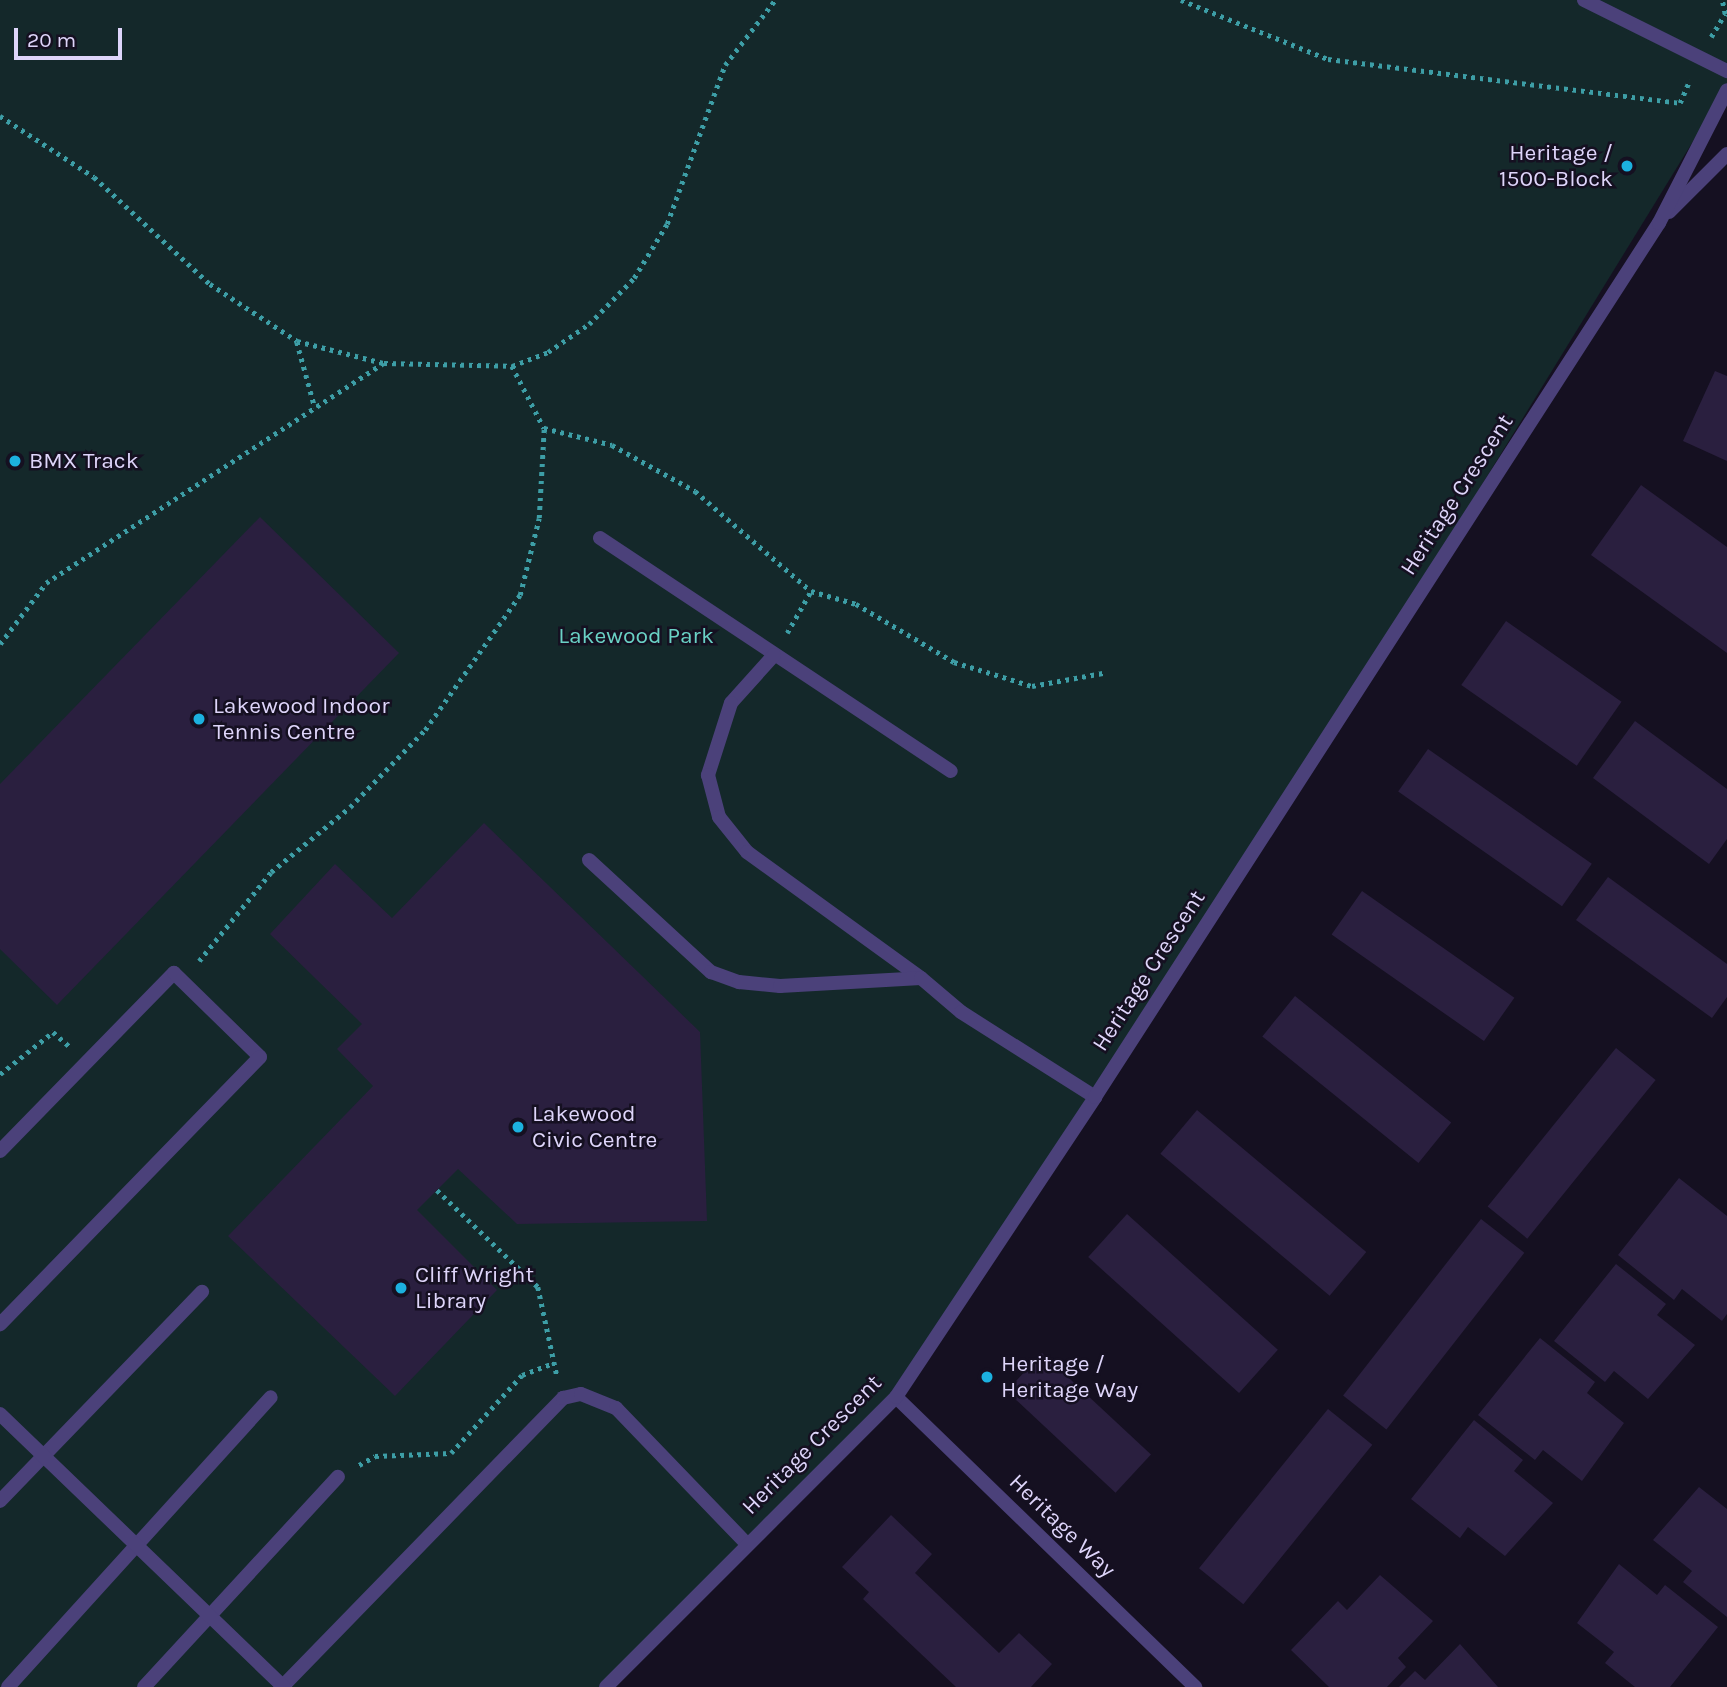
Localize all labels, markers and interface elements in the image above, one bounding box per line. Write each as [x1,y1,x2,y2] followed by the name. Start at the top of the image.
[18,14,126,58] scale bar
[27,28,76,52] text: 20 m
[1499,139,1613,193] place label: Heritage / 1500-Block
[1619,158,1635,174] marker: Heritage / 1500-Block
[1395,409,1519,581] street label: Heritage Crescent
[29,447,139,475] place label: BMX Track
[7,453,23,469] marker: BMX Track
[558,622,714,650] park label: Lakewood Park
[213,692,389,746] place label: Lakewood Indoor Tennis Centre
[191,711,207,727] marker: Lakewood Indoor Tennis Centre
[1087,885,1211,1057] street label: Heritage Crescent
[532,1100,657,1154] place label: Lakewood Civic Centre
[510,1119,526,1135] marker: Lakewood Civic Centre
[415,1261,534,1315] place label: Cliff Wright Library
[393,1280,409,1296] marker: Cliff Wright Library
[1001,1350,1138,1404] place label: Heritage / Heritage Way
[736,1369,888,1521] street label: Heritage Crescent
[979,1369,995,1385] marker: Heritage / Heritage Way
[1003,1468,1121,1584] street label: Heritage Way

